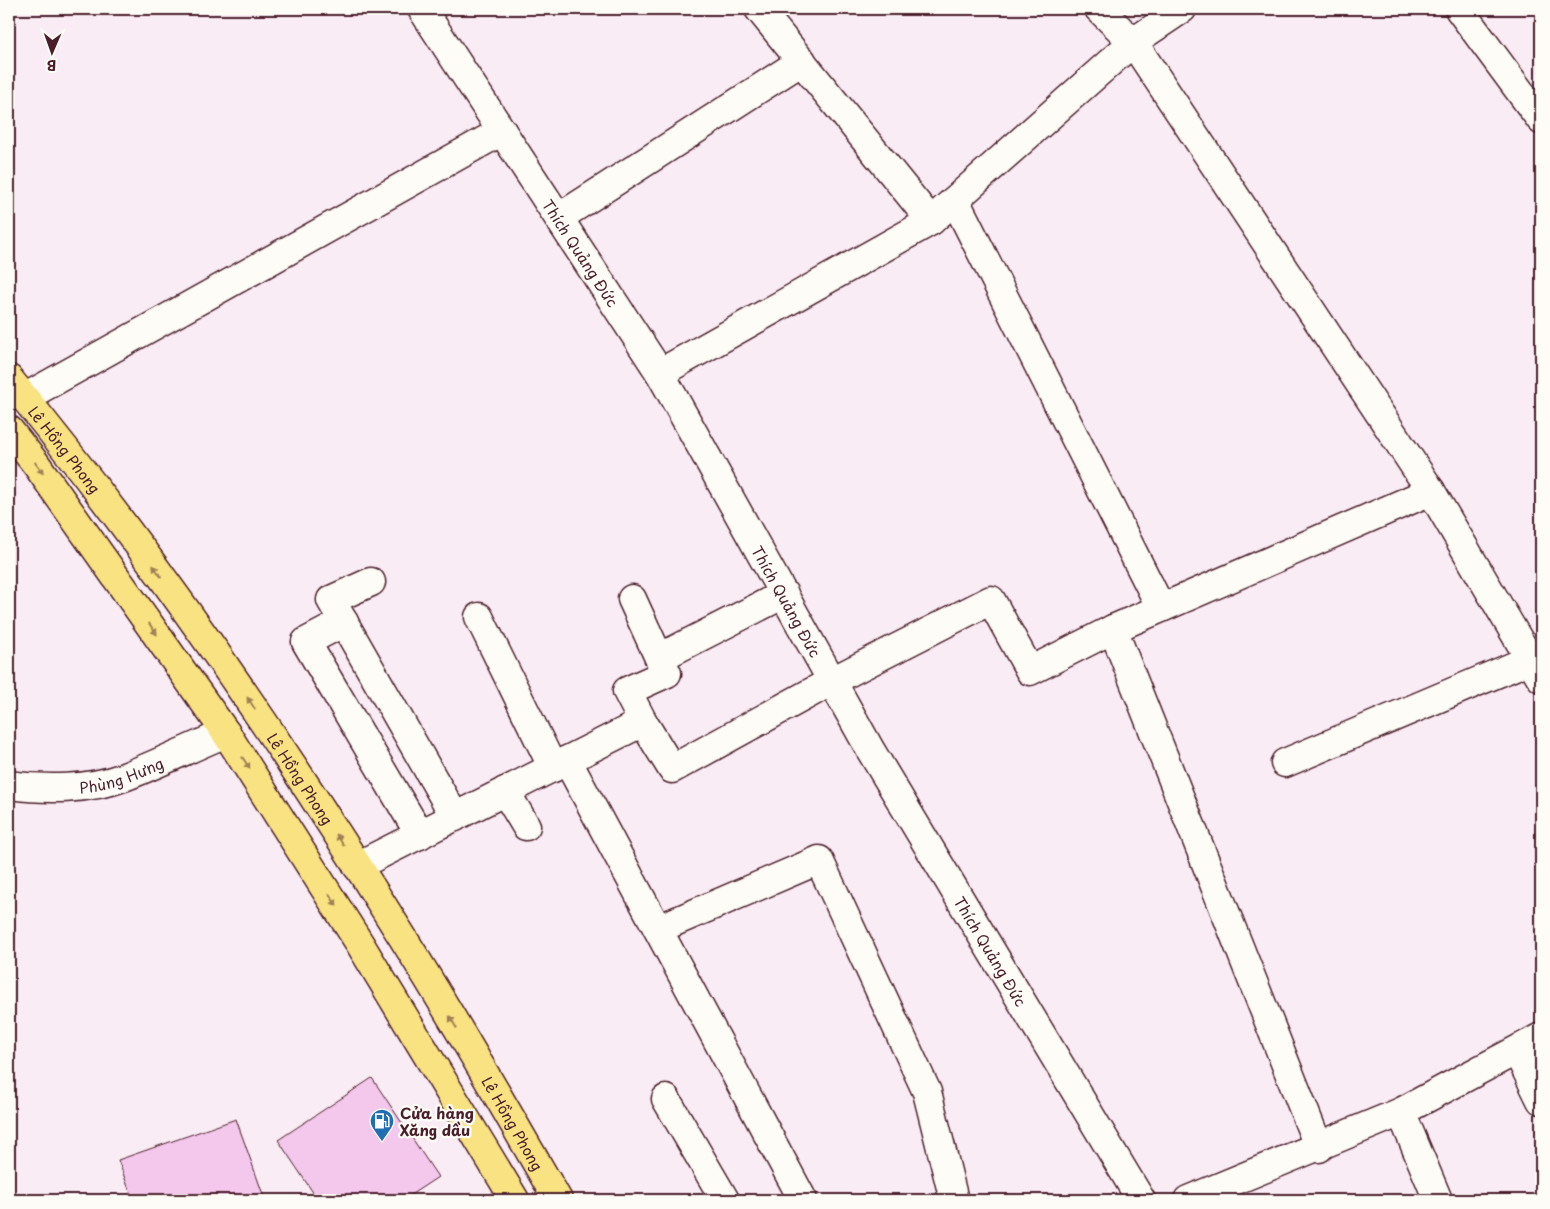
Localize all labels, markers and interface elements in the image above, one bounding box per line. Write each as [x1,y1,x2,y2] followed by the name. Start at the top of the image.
[28,28,78,78] north arrow
[46,55,57,76] text: B
[538,194,625,311] street label: Thích Quảng Đức
[23,400,107,498] street label: Lê Hồng Phong
[34,461,44,475] one-way arrow
[747,541,828,661] street label: Thích Quảng Đức
[152,564,162,578] one-way arrow
[148,622,158,636] one-way arrow
[246,697,256,710] one-way arrow
[262,728,340,829] street label: Lê Hồng Phong
[78,751,167,798] street label: Phùng Hưng
[241,756,250,770] one-way arrow
[335,833,345,846] one-way arrow
[949,892,1033,1010] street label: Thích Quảng Đức
[328,894,337,907] one-way arrow
[449,1016,458,1029] one-way arrow
[477,1071,550,1175] street label: Lê Hồng Phong
[400,1101,474,1141] place label: Cửa hàng Xăng dầu
[369,1108,395,1142] fuel station icon: Cửa hàng Xăng dầu

